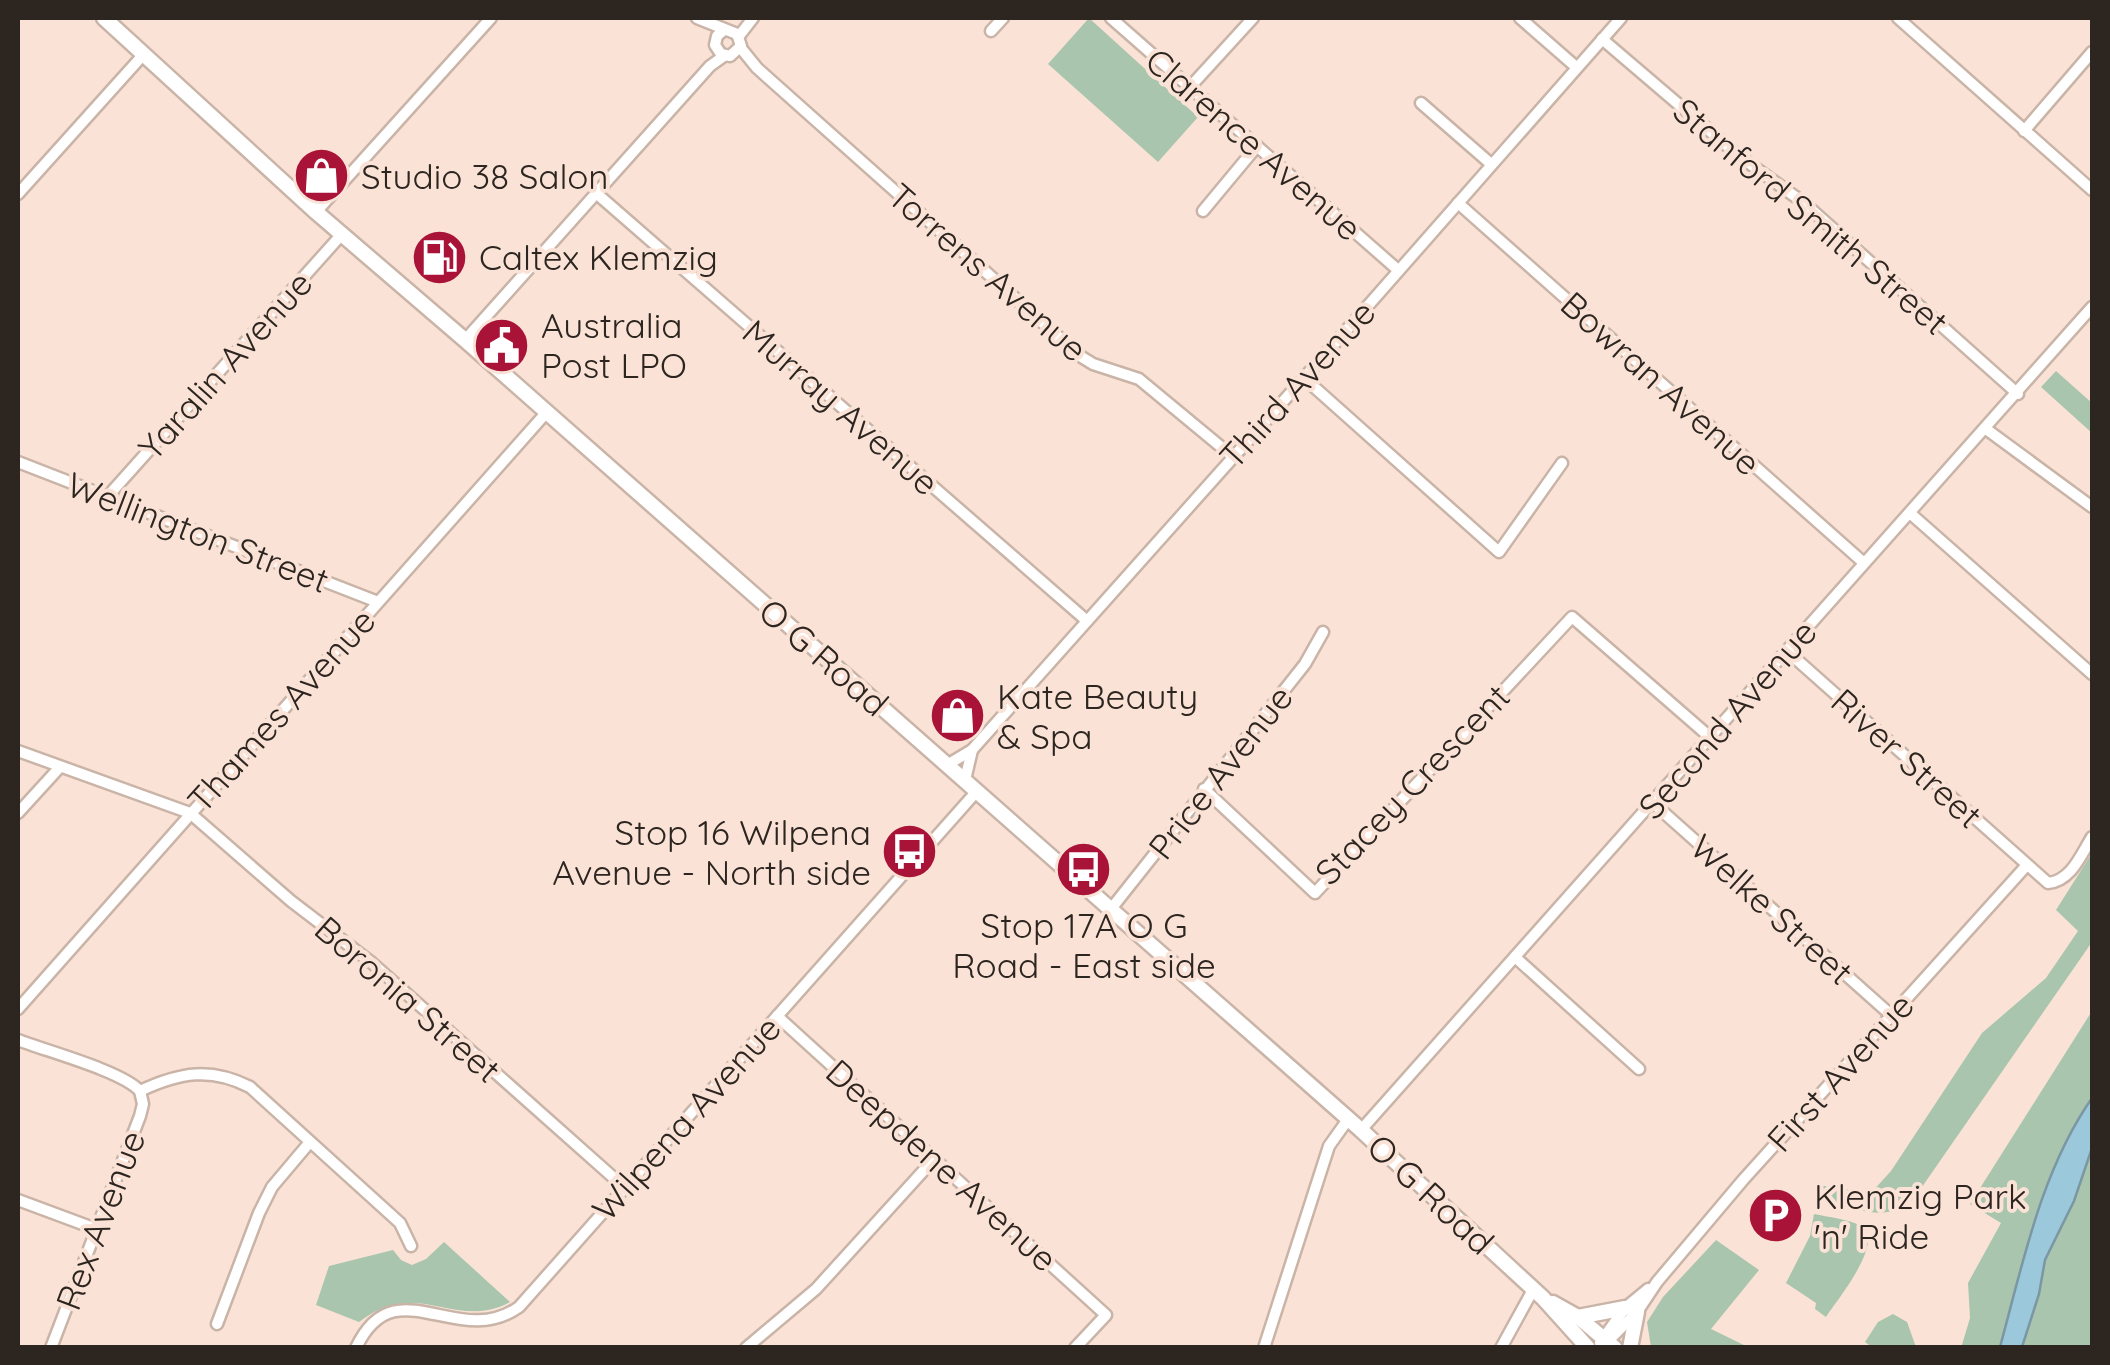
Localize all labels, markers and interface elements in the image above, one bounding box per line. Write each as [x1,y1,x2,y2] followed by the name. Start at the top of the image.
[1137,38,1371,250] street label: Clarence Avenue
[1665,88,1957,344] street label: Stanford Smith Street
[292,146,352,206] shop icon: Studio 38 Salon
[361,154,609,198] place label: Studio 38 Salon
[879,173,1097,371] street label: Torrens Avenue
[410,227,470,287] fuel station icon: Caltex Klemzig
[479,235,718,279] place label: Caltex Klemzig
[129,261,321,469] street label: Yaralin Avenue
[1552,282,1770,484] street label: Bowran Avenue
[1210,291,1384,477] street label: Third Avenue
[541,303,687,387] place label: Australia Post LPO
[734,310,948,504] street label: Murray Avenue
[472,315,532,375] public building icon: Australia Post LPO
[61,462,335,602] street label: Wellington Street
[750,589,898,725] street label: O G Road
[178,599,384,821] street label: Thames Avenue
[1629,610,1825,828] street label: Second Avenue
[997,674,1198,758] place label: Kate Beauty & Spa
[1305,675,1519,893] street label: Stacey Crescent
[1138,676,1302,868] street label: Price Avenue
[1823,679,1991,837] street label: River Street
[928,686,988,746] shop icon: Kate Beauty & Spa
[552,810,871,894] place label: Stop 16 Wilpena Avenue - North side
[880,822,940,882] bus stop icon: Stop 16 Wilpena Avenue - North side
[1681,824,1863,994] street label: Welke Street
[1054,839,1114,899] bus stop icon: Stop 17A O G Road - East side
[952,903,1216,987] place label: Stop 17A O G Road - East side
[306,906,510,1092] street label: Boronia Street
[1757,984,1923,1160] street label: First Avenue
[582,1006,790,1230] street label: Wilpena Avenue
[817,1049,1067,1281] street label: Deepdene Avenue
[46,1124,154,1316] street label: Rex Avenue
[1359,1124,1503,1264] street label: O G Road
[1814,1174,2027,1258] place label: Klemzig Park 'n' Ride
[1745,1186,1805,1246] parking icon: Klemzig Park 'n' Ride

